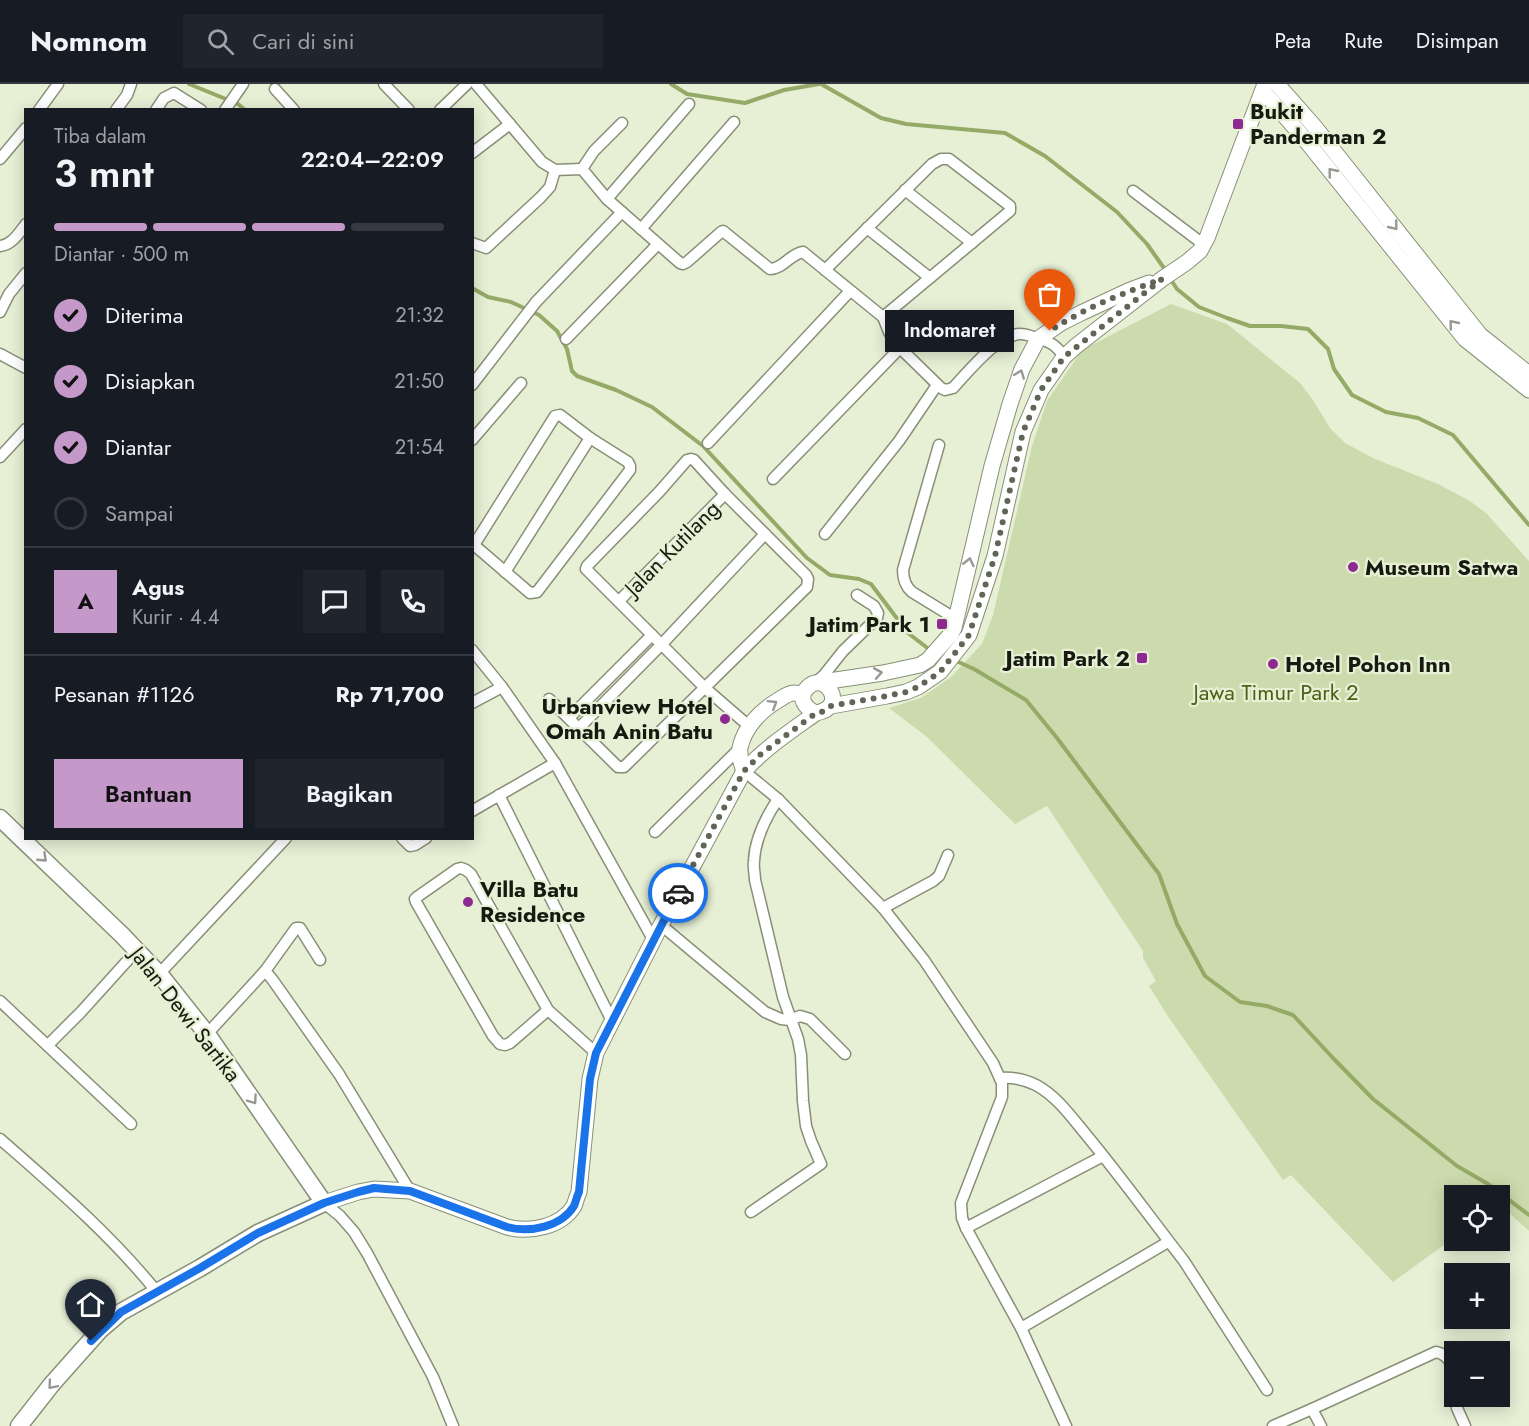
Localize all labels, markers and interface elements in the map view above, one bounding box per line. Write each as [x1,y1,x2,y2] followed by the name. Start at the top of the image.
[183,14,603,68] search box
[30,21,147,62] text: Nomnom
[204,25,237,58] icon: search
[252,25,355,57] text: Cari di sini
[1274,26,1311,56] text: Peta
[1344,26,1383,56] text: Rute
[1416,26,1499,56] text: Disimpan
[1250,95,1386,152] place label: Bukit Panderman 2
[1231,117,1245,131] marker: Bukit Panderman 2
[54,122,146,151] text: Tiba dalam
[301,143,444,175] text: 22:04–22:09
[54,145,154,202] text: 3 mnt
[1328,168,1339,179] one-way arrow
[1386,220,1397,231] one-way arrow
[54,240,189,269] text: Diantar · 500 m
[1024,269,1075,331] pin
[1033,278,1066,311] icon: bag
[54,299,87,332] icon: check
[105,299,183,331] text: Diterima
[395,301,444,330] text: 21:32
[885,310,1014,352] callout: Indomaret
[904,316,995,345] text: Indomaret
[1450,320,1461,331] one-way arrow
[54,365,87,398] icon: check
[105,365,195,397] text: Disiapkan
[394,367,444,396] text: 21:50
[1013,369,1026,380] one-way arrow
[54,431,87,464] icon: check
[105,431,171,463] text: Diantar
[395,433,444,462] text: 21:54
[615,493,727,605] street label: Jalan Kutilang
[105,497,174,529] text: Sampai
[1365,551,1518,583] place label: Museum Satwa
[962,557,975,567] one-way arrow
[1346,560,1360,574] marker: Museum Satwa
[303,570,366,633] button: chat
[381,570,444,633] button: phone
[132,571,184,603] text: Agus
[77,585,94,617] text: A
[132,603,219,632] text: Kurir · 4.4
[805,608,930,640] place label: Jatim Park 1
[935,617,949,631] marker: Jatim Park 1
[1002,642,1130,674] place label: Jatim Park 2
[1285,648,1451,680] place label: Hotel Pohon Inn
[1135,651,1149,665] marker: Jatim Park 2
[1266,657,1280,671] marker: Hotel Pohon Inn
[873,668,882,680] one-way arrow
[1190,676,1359,708] park label: Jawa Timur Park 2
[54,678,195,710] text: Pesanan #1126
[336,678,444,710] text: Rp 71,700
[541,690,713,747] place label: Urbanview Hotel Omah Anin Batu
[767,699,777,711] one-way arrow
[718,712,732,726] marker: Urbanview Hotel Omah Anin Batu
[54,759,243,828] button: Bantuan
[255,759,444,828] button: Bagikan
[36,851,46,862] one-way arrow
[648,863,708,923] courier
[479,873,585,930] place label: Villa Batu Residence
[662,877,695,910] icon: car
[461,895,475,909] marker: Villa Batu Residence
[121,937,249,1089] street label: Jalan Dewi Sartika
[246,1093,257,1104] one-way arrow
[1444,1185,1510,1407] map controls
[1444,1185,1510,1251] button: locate
[1444,1263,1510,1329] button: +
[65,1279,116,1341] pin
[74,1288,107,1321] icon: home
[1444,1341,1510,1407] button: −
[48,1378,59,1389] one-way arrow

